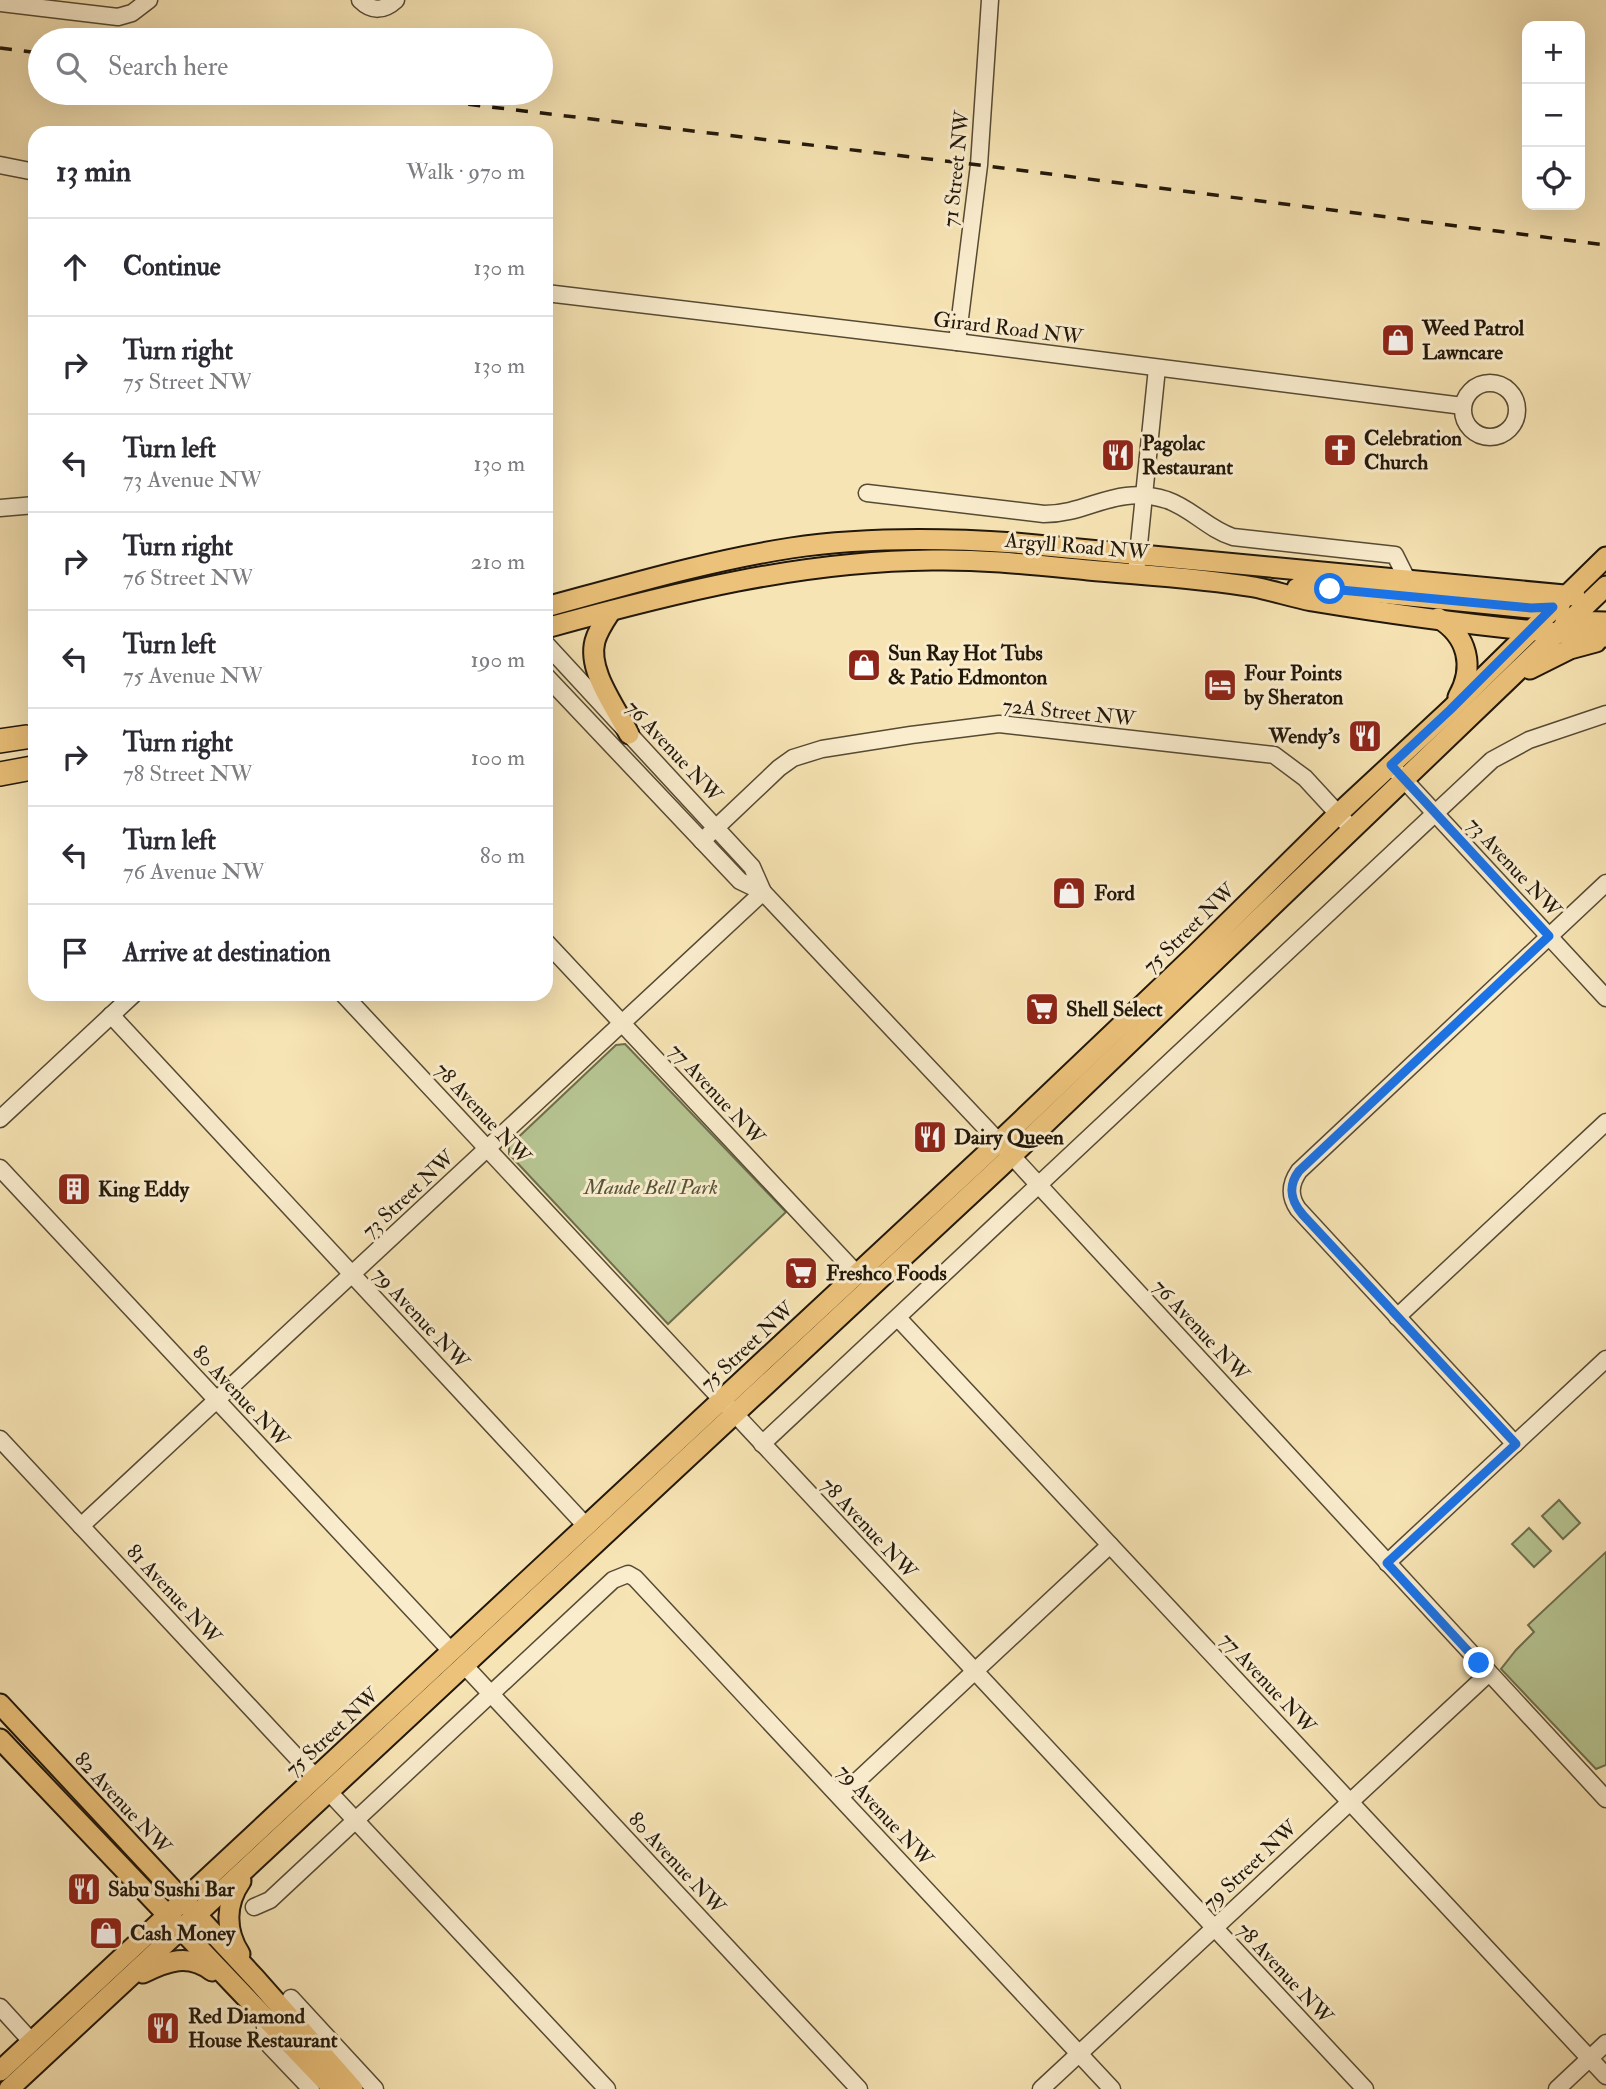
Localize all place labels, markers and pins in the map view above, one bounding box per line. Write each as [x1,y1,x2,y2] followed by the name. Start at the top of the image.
[1421,315,1525,366] place label: Weed Patrol Lawncare
[1379,321,1417,359] shop icon: Weed Patrol Lawncare
[1364,425,1462,476] place label: Celebration Church
[1142,430,1233,481] place label: Pagolac Restaurant
[1321,431,1359,469] church icon: Celebration Church
[1099,436,1137,474] restaurant icon: Pagolac Restaurant
[888,640,1048,691] place label: Sun Ray Hot Tubs & Patio Edmonton
[845,646,883,684] shop icon: Sun Ray Hot Tubs & Patio Edmonton
[1243,660,1344,711] place label: Four Points by Sheraton
[1201,666,1239,704] hotel icon: Four Points by Sheraton
[1346,717,1384,755] restaurant icon: Wendy's
[1268,723,1340,750] place label: Wendy's
[1050,874,1088,912] shop icon: Ford
[1094,880,1135,907] place label: Ford
[1023,990,1061,1028] supermarket icon: Shell Select
[1066,996,1163,1023] place label: Shell Select
[911,1118,949,1156] restaurant icon: Dairy Queen
[954,1124,1064,1151] place label: Dairy Queen
[55,1170,93,1208] building icon: King Eddy
[98,1176,190,1203] place label: King Eddy
[782,1254,820,1292] supermarket icon: Freshco Foods
[826,1260,947,1287] place label: Freshco Foods
[65,1870,103,1908] restaurant icon: Sabu Sushi Bar
[108,1876,236,1903] place label: Sabu Sushi Bar
[87,1914,125,1952] shop icon: Cash Money
[130,1920,236,1947] place label: Cash Money
[188,2003,338,2054] place label: Red Diamond House Restaurant
[144,2009,182,2047] restaurant icon: Red Diamond House Restaurant

